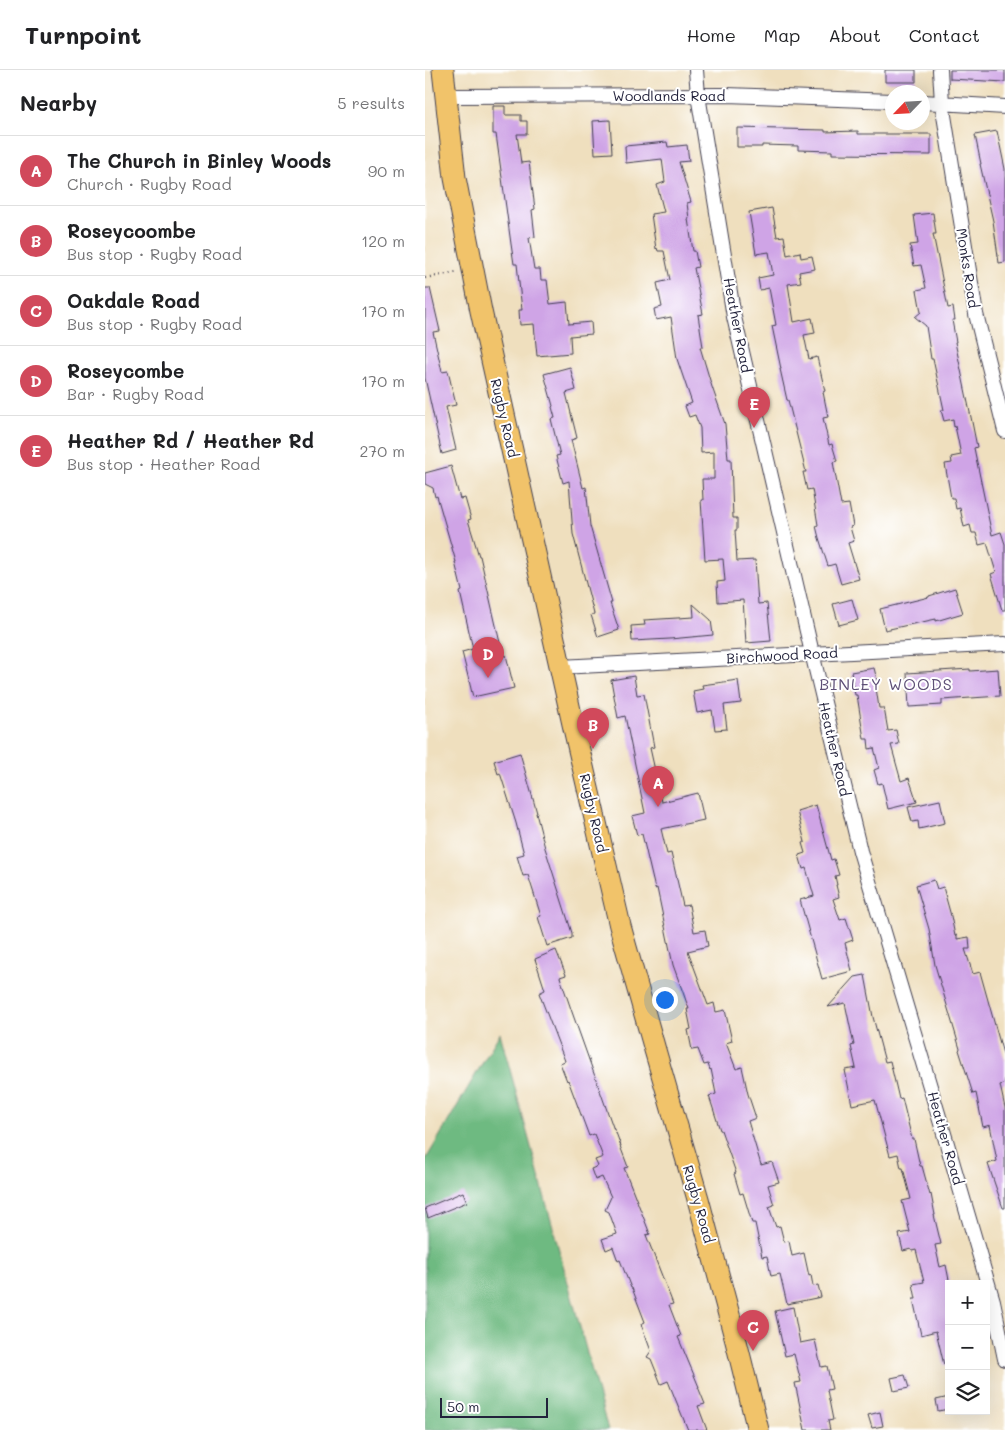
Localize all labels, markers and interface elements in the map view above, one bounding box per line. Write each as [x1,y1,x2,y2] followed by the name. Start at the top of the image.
[25,19,141,50] text: Turnpoint
[687,23,736,47] text: Home
[764,23,800,47] text: Map
[828,23,881,47] text: About
[909,23,980,47] text: Contact
[885,85,930,130] north arrow
[613,86,726,105] street label: Woodlands Road
[20,89,97,116] text: Nearby
[337,92,405,113] text: 5 results
[67,148,331,173] text: The Church in Binley Woods
[30,160,42,181] text: A
[368,160,405,181] text: 90 m
[67,173,232,194] text: Church · Rugby Road
[67,218,196,243] text: Roseycoombe
[952,227,984,310] street label: Monks Road
[31,230,41,251] text: B
[361,230,405,251] text: 120 m
[67,243,242,264] text: Bus stop · Rugby Road
[719,276,757,374] street label: Heather Road
[67,288,200,313] text: Oakdale Road
[30,300,42,321] text: C
[361,300,405,321] text: 170 m
[67,313,242,334] text: Bus stop · Rugby Road
[67,358,184,383] text: Roseycombe
[30,370,42,391] text: D
[361,370,405,391] text: 170 m
[487,377,523,459] street label: Rugby Road
[67,383,204,404] text: Bar · Rugby Road
[738,387,770,428] pin: E
[67,428,314,453] text: Heather Rd / Heather Rd
[31,440,41,461] text: E
[359,440,405,461] text: 270 m
[67,453,260,474] text: Bus stop · Heather Road
[472,637,504,678] pin: D
[726,643,838,667] street label: Birchwood Road
[819,673,953,694] district label: BINLEY WOODS
[815,700,855,798] street label: Heather Road
[577,708,609,749] pin: B
[642,766,674,807] pin: A
[576,772,612,854] street label: Rugby Road
[652,987,678,1013] your location
[924,1089,968,1187] street label: Heather Road
[679,1163,719,1245] street label: Rugby Road
[945,1280,990,1415] map controls
[945,1280,990,1325] button: +
[737,1310,769,1351] pin: C
[945,1325,990,1370] button: −
[945,1370,990,1415] button: layers
[440,1395,547,1418] scale bar
[447,1397,479,1416] text: 50 m

